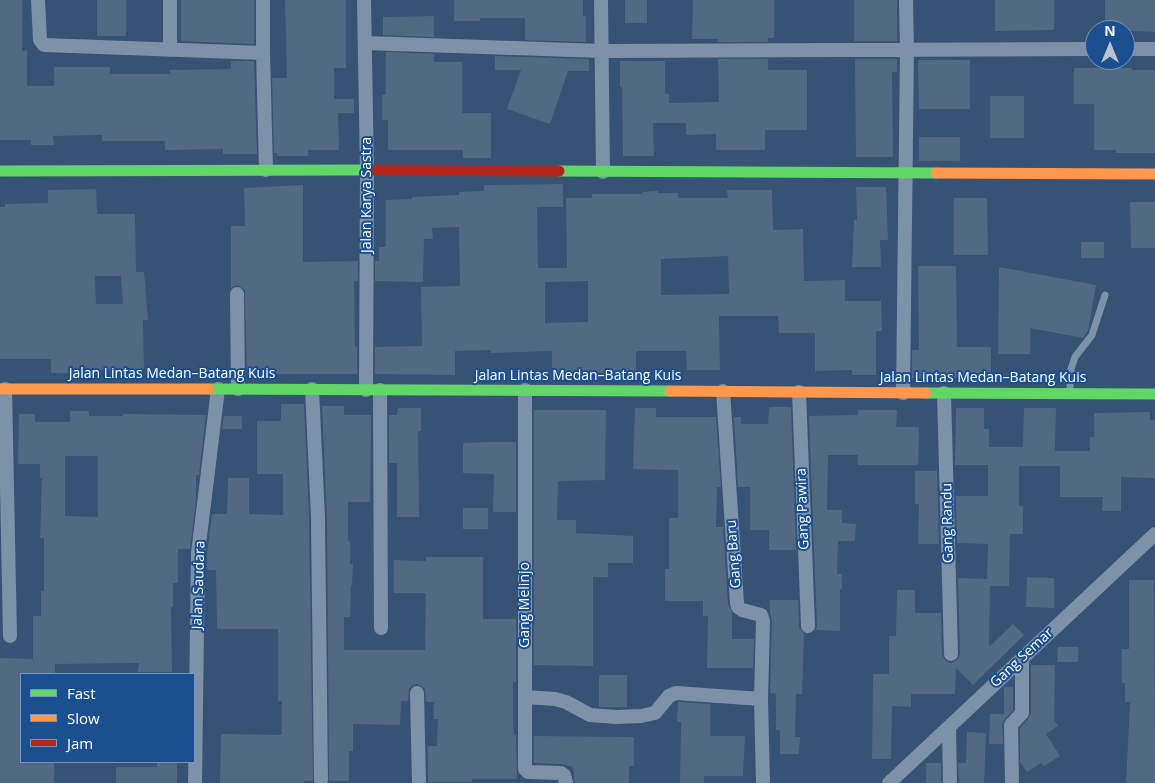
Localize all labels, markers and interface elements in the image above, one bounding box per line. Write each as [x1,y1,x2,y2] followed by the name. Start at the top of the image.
[1085,20,1135,70] north arrow
[1104,21,1116,40] text: N
[359,137,375,253] street label: Jalan Karya Sastra
[69,366,275,382] street label: Jalan Lintas Medan–Batang Kuis
[475,368,681,384] street label: Jalan Lintas Medan–Batang Kuis
[880,370,1086,386] street label: Jalan Lintas Medan–Batang Kuis
[793,468,813,550] street label: Gang Pawira
[939,483,957,563] street label: Gang Randu
[723,519,745,589] street label: Gang Baru
[189,540,209,630] street label: Jalan Saudara
[517,562,533,648] street label: Gang Melinjo
[987,625,1057,691] street label: Gang Semar
[20,673,195,763] legend
[67,683,96,703] text: Fast
[67,708,100,728] text: Slow
[67,733,93,753] text: Jam

